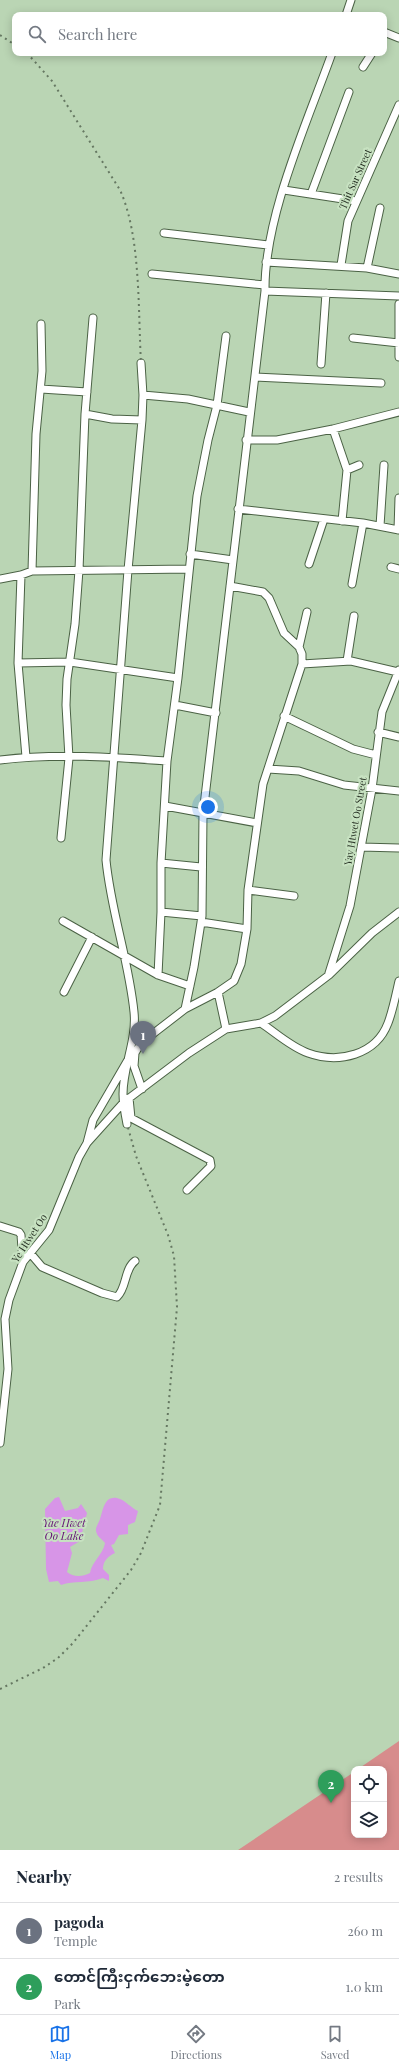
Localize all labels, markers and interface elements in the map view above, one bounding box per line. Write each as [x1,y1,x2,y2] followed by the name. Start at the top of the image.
[12,12,387,56] search box
[26,23,48,45] icon: search
[58,24,137,44] text: Search here
[335,146,375,211] street label: Thit Sar Street
[340,775,370,867] street label: Yay Htwet Oo Street
[198,797,218,817] your location
[130,1021,156,1054] pin: 1
[8,1211,50,1266] street label: Ye Htwet Oo
[42,1515,87,1543] water label: Yae Hwet Oo Lake
[351,1766,387,1838] map controls
[351,1766,387,1802] button: locate
[318,1770,344,1803] pin: 2
[351,1802,387,1838] button: layers
[16,1865,71,1887] text: Nearby
[334,1868,383,1885] text: 2 results
[54,1912,104,1932] text: pagoda
[27,1922,31,1939] text: 1
[347,1922,383,1939] text: 260 m
[54,1932,97,1949] text: Temple
[54,1966,225,1986] text: တောင်ကြီးငှက်ဘေးမဲ့တော
[26,1978,32,1995] text: 2
[346,1978,383,1995] text: 1.0 km
[54,1995,81,2012] text: Park
[49,2023,71,2062] tab: Map
[170,2023,222,2062] tab: Directions
[321,2023,349,2062] tab: Saved

